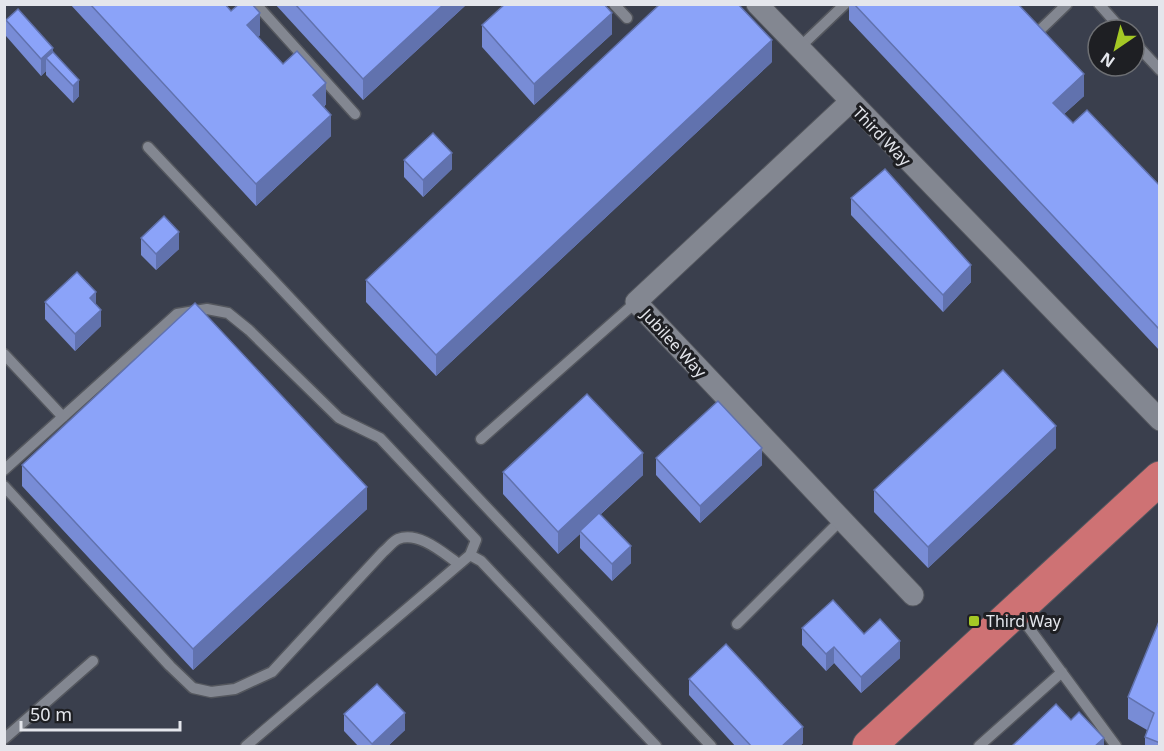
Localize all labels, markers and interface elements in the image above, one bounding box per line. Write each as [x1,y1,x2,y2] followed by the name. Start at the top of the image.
[1086,18,1146,78] north arrow
[1096,48,1119,73] text: N
[848,101,917,171] street label: Third Way
[635,302,712,383] street label: Jubilee Way
[986,610,1062,632] place label: Third Way
[967,614,981,628] marker: Third Way
[21,694,180,732] scale bar
[30,702,72,726] text: 50 m

